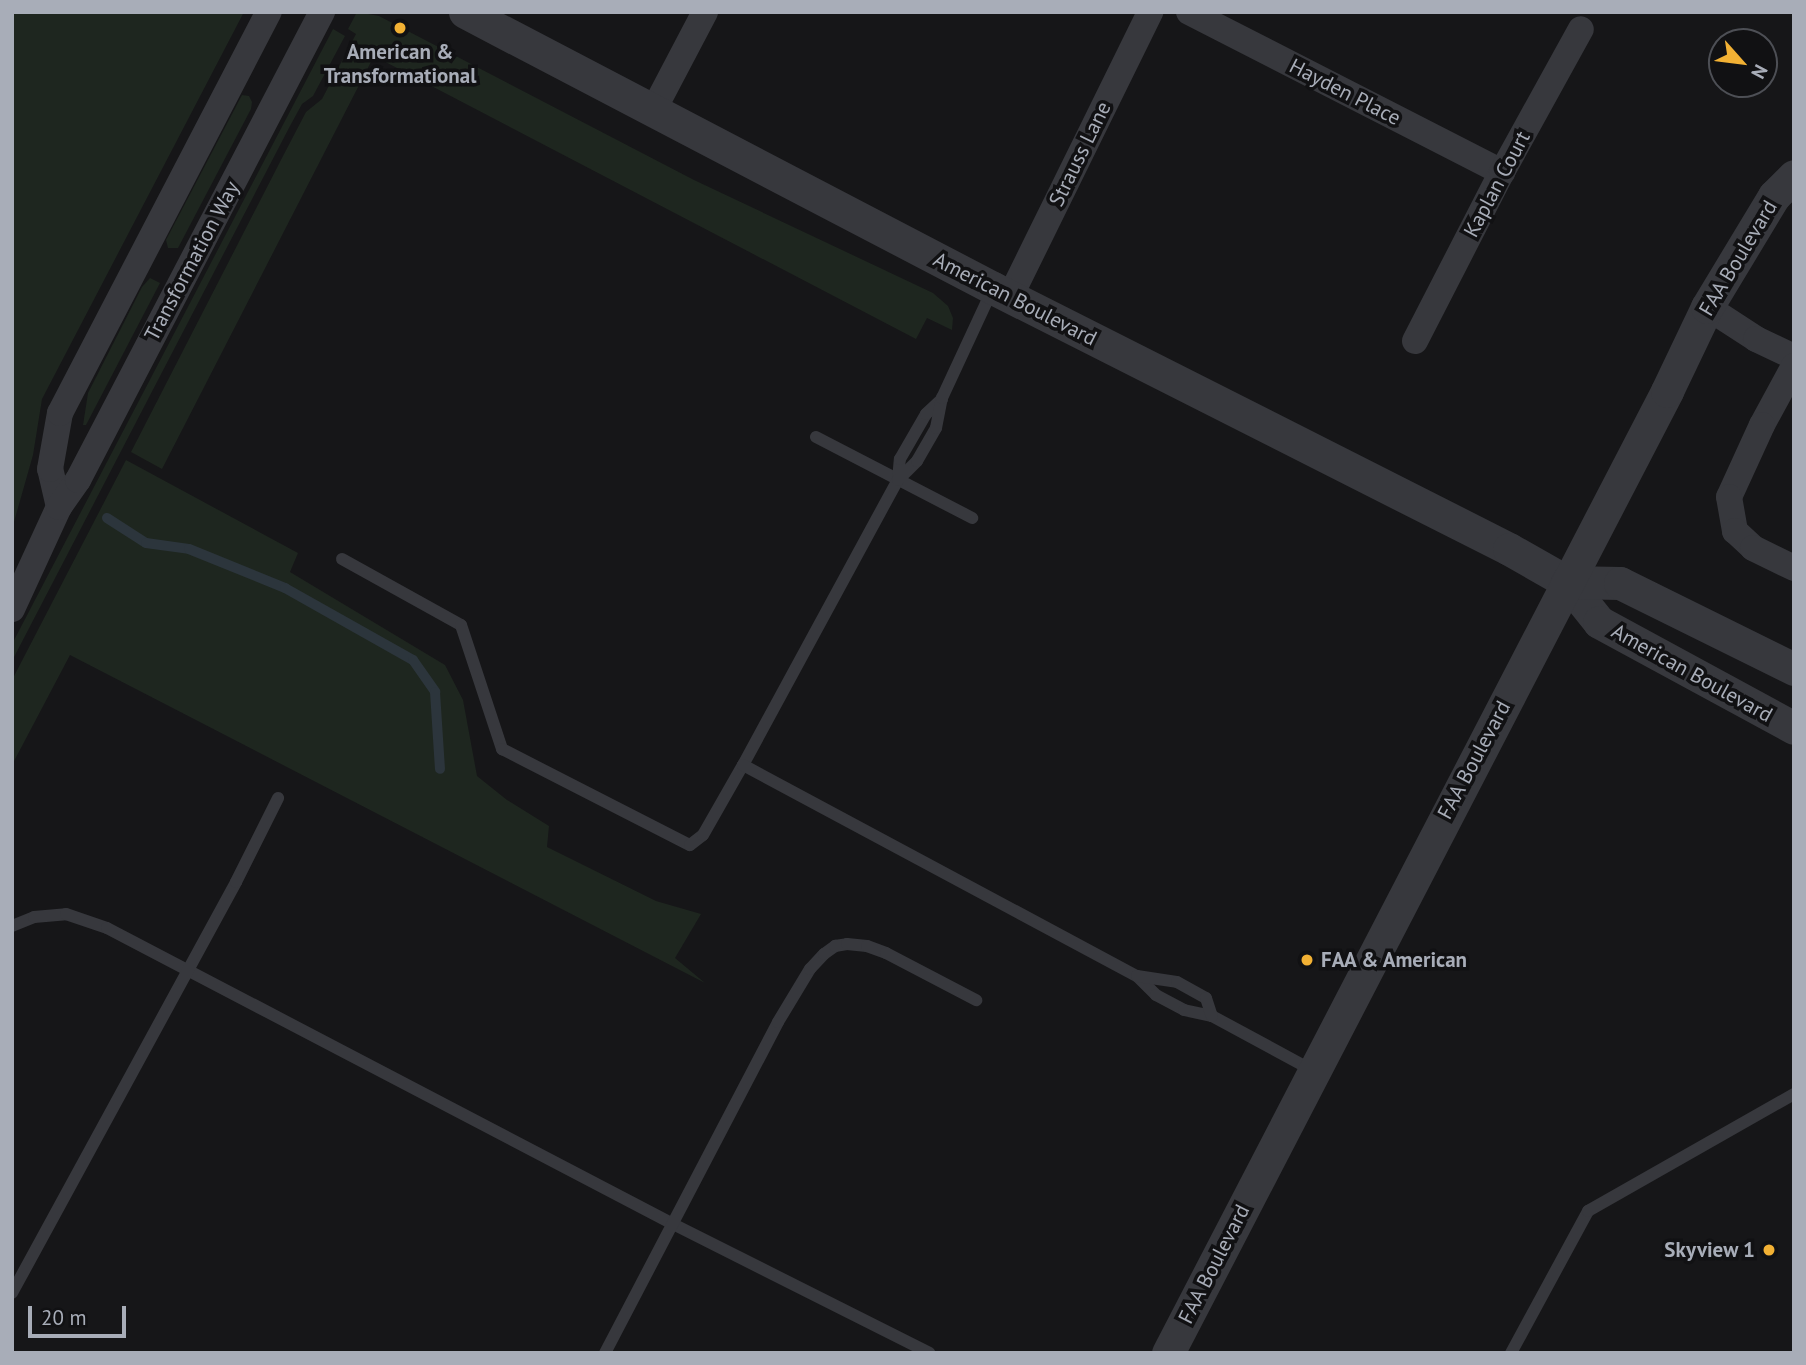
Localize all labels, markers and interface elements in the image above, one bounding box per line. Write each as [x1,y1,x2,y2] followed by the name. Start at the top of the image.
[392,20,408,36] marker: American & Transformational
[1708,28,1778,98] north arrow
[324,39,476,89] place label: American & Transformational
[1285,53,1405,131] street label: Hayden Place
[1746,61,1773,83] text: N
[1044,97,1116,211] street label: Strauss Lane
[1459,127,1535,241] street label: Kaplan Court
[139,177,245,345] street label: Transformation Way
[1693,195,1783,321] street label: FAA Boulevard
[929,247,1101,351] street label: American Boulevard
[1607,618,1777,728] street label: American Boulevard
[1432,696,1516,824] street label: FAA Boulevard
[1321,947,1469,973] place label: FAA & American
[1299,952,1315,968] marker: FAA & American
[1173,1200,1255,1328] street label: FAA Boulevard
[1664,1237,1755,1263] place label: Skyview 1
[1761,1242,1777,1258] marker: Skyview 1
[32,1292,130,1336] scale bar
[41,1304,87,1331] text: 20 m

